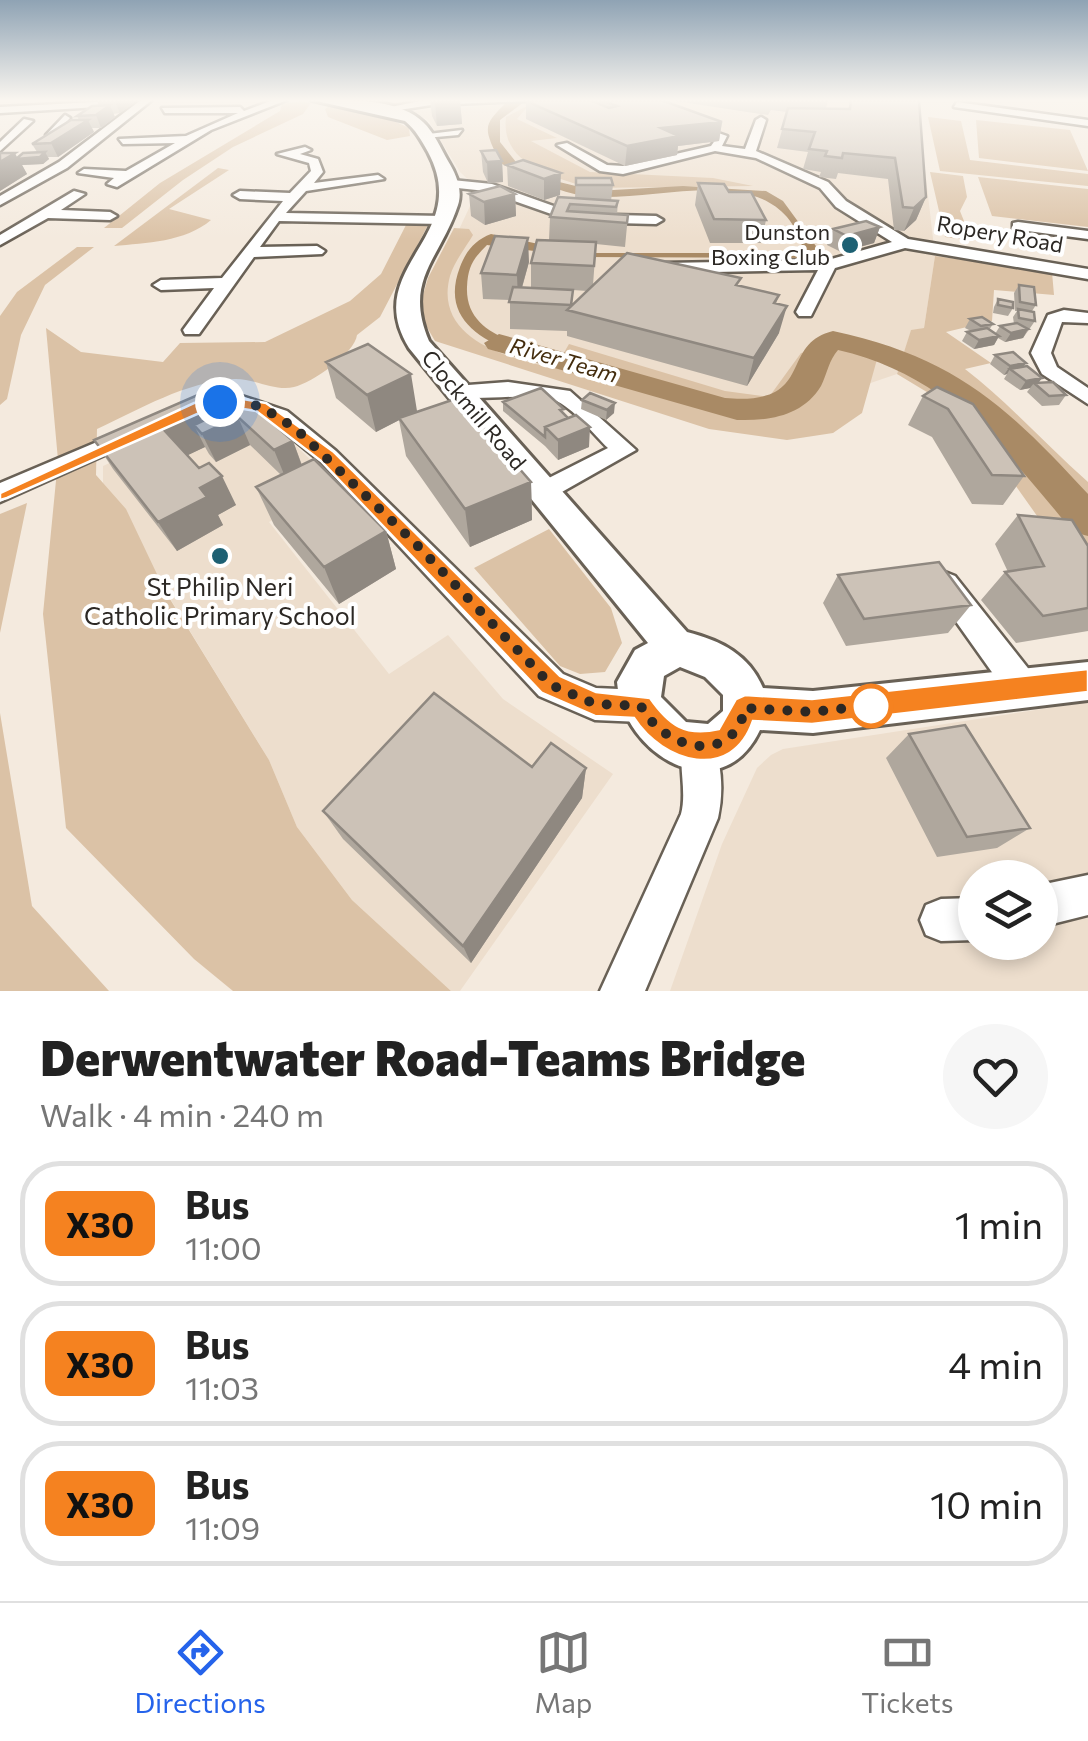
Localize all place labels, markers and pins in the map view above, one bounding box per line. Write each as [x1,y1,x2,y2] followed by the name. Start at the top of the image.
[711,218,830,270] place label: Dunston Boxing Club
[839,234,861,256] marker: Dunston Boxing Club
[209,545,231,567] marker: St Philip Neri Catholic Primary School
[84,571,356,630] place label: St Philip Neri Catholic Primary School
[850,685,892,727] unlabelled marker

